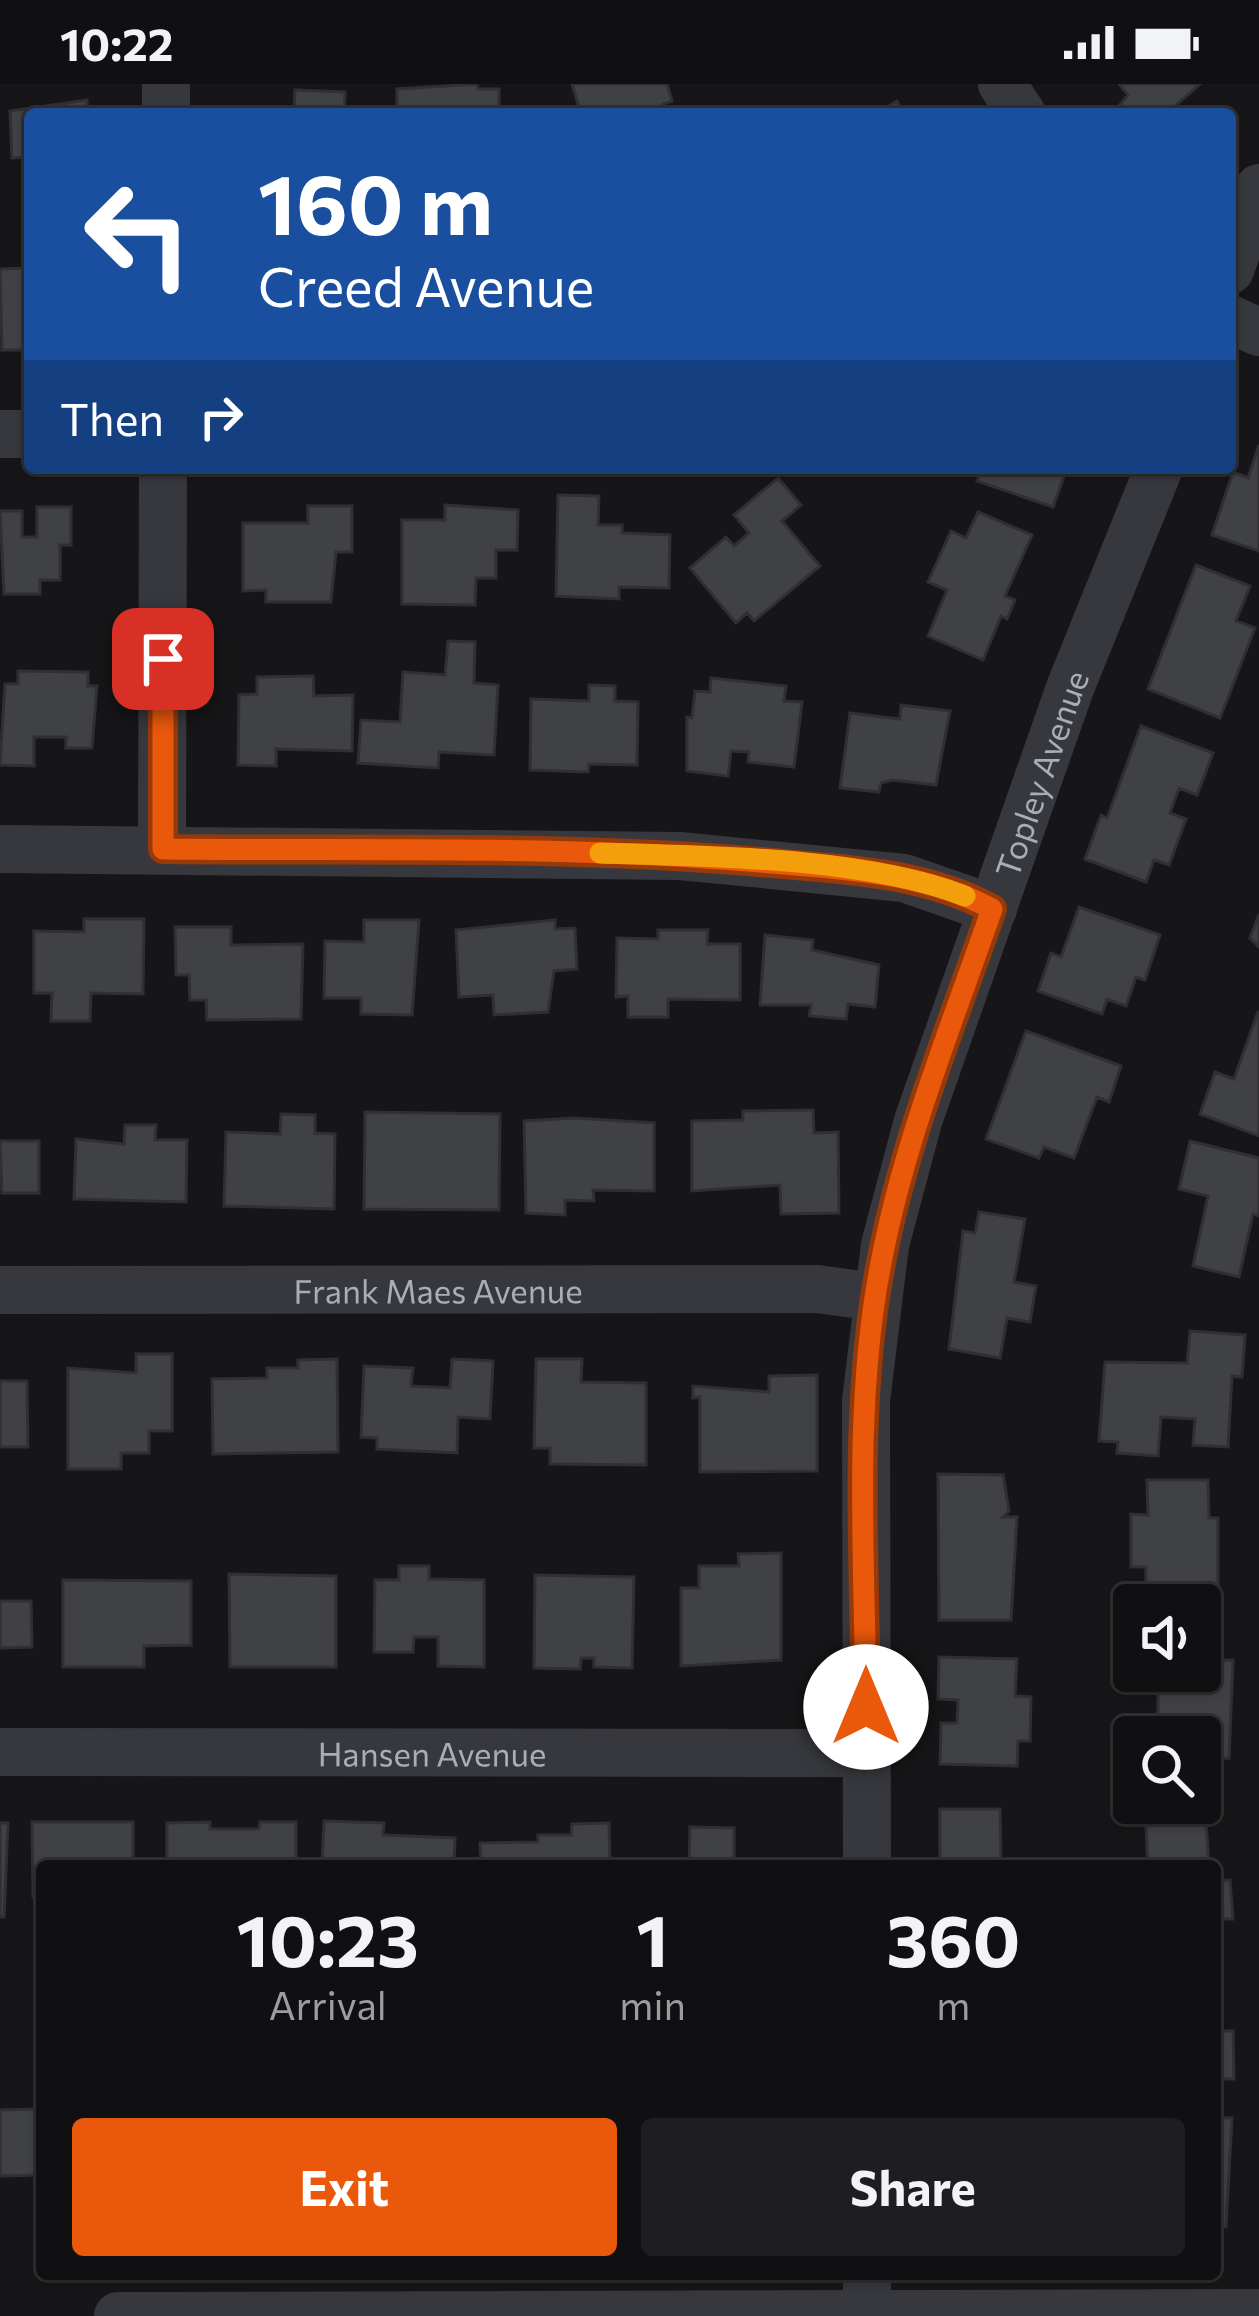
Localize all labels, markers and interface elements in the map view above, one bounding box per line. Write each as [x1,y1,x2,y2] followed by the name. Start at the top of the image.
[60,15,173,70] text: 10:22
[258,150,493,252] text: 160 m
[60,156,216,312] icon: left
[258,252,594,318] text: Creed Avenue
[188,384,254,450] icon: right
[60,390,164,445] text: Then
[112,608,214,710] pin
[130,626,196,692] icon: arrive
[985,664,1096,882] street label: Topley Avenue
[293,1269,583,1310] street label: Frank Maes Avenue
[1113,1584,1221,1824] map controls
[1113,1584,1221,1692] button: sound
[803,1644,929,1770] position arrow
[1113,1716,1221,1824] button: search
[318,1732,546,1773] street label: Hansen Avenue
[236,1894,419,1982] text: 10:23
[636,1894,669,1982] text: 1
[886,1894,1020,1982] text: 360
[269,1980,387,2028] text: Arrival
[619,1980,686,2028] text: min
[936,1980,970,2028] text: m
[72,2118,617,2256] button: Exit
[641,2118,1185,2256] button: Share

